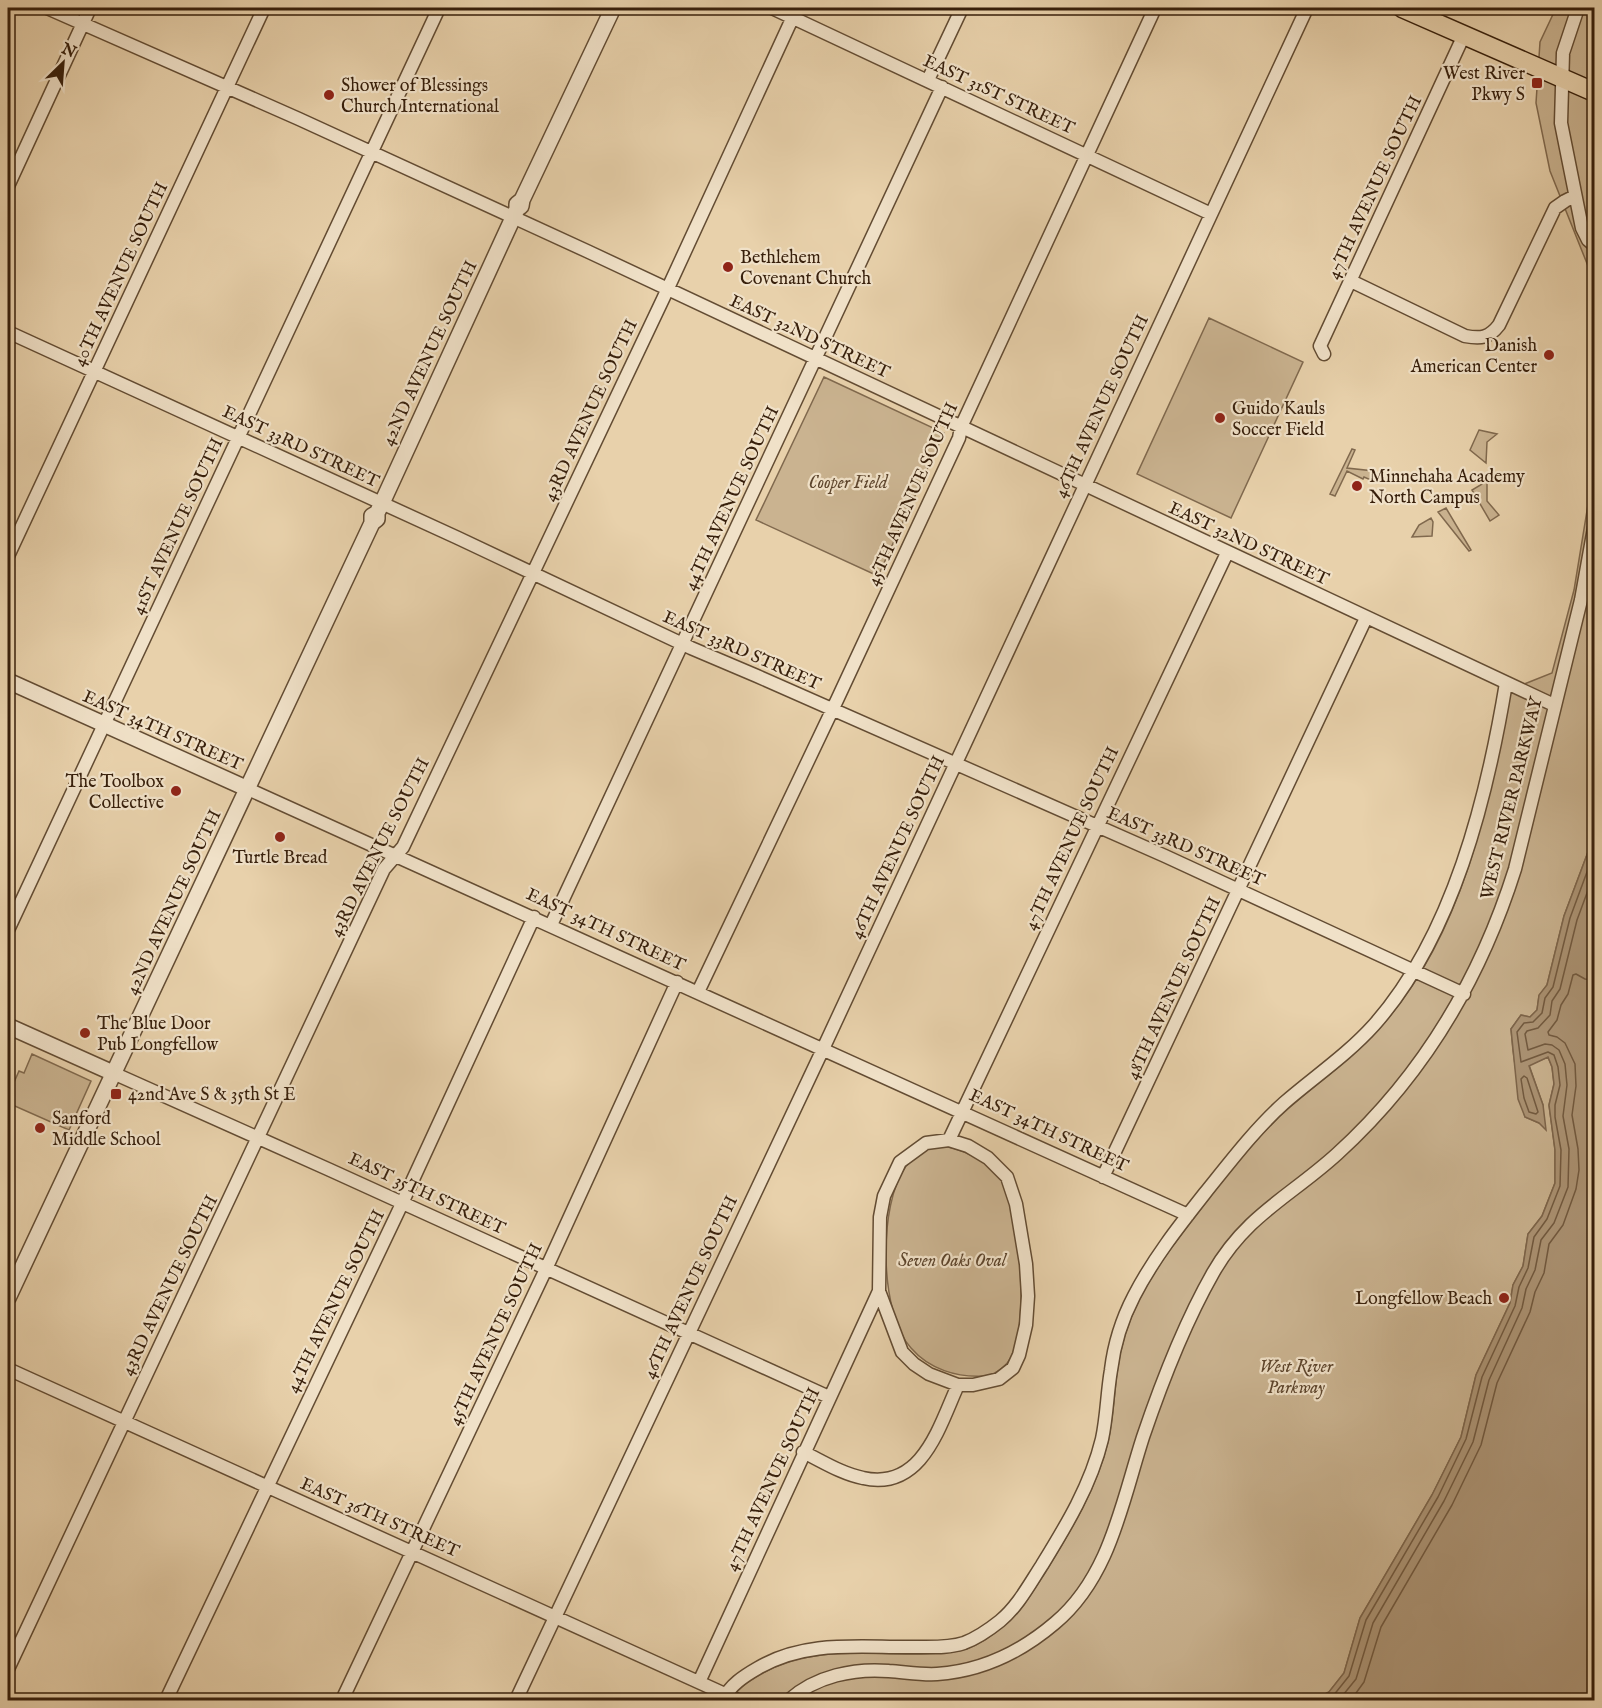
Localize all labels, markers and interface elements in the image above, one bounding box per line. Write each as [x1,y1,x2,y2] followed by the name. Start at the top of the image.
[33,33,93,93] north arrow
[57,39,79,63] text: N
[919,50,1078,141] street label: EAST 31ST STREET
[1443,63,1525,107] place label: West River Pkwy S
[341,75,499,119] place label: Shower of Blessings Church International
[1530,76,1544,90] marker: West River Pkwy S
[322,88,336,102] marker: Shower of Blessings Church International
[1323,92,1428,283] street label: 47TH AVENUE SOUTH
[68,179,174,371] street label: 40TH AVENUE SOUTH
[740,247,872,291] place label: Bethlehem Covenant Church
[377,257,483,450] street label: 42ND AVENUE SOUTH
[721,260,735,274] marker: Bethlehem Covenant Church
[726,290,893,385] street label: EAST 32ND STREET
[1050,311,1155,502] street label: 46TH AVENUE SOUTH
[539,316,644,505] street label: 43RD AVENUE SOUTH
[1410,335,1537,379] place label: Danish American Center
[1542,348,1556,362] marker: Danish American Center
[1232,398,1325,442] place label: Guido Kauls Soccer Field
[862,399,964,590] street label: 45TH AVENUE SOUTH
[218,401,382,494] street label: EAST 33RD STREET
[679,403,785,595] street label: 44TH AVENUE SOUTH
[1213,411,1227,425] marker: Guido Kauls Soccer Field
[127,435,229,619] street label: 41ST AVENUE SOUTH
[1369,466,1525,510] place label: Minnehaha Academy North Campus
[808,472,889,495] park label: Cooper Field
[1350,479,1364,493] marker: Minnehaha Academy North Campus
[1165,497,1332,592] street label: EAST 32ND STREET
[659,606,824,697] street label: EAST 33RD STREET
[79,686,246,777] street label: EAST 34TH STREET
[1476,694,1549,902] street label: WEST RIVER PARKWAY
[1020,743,1125,934] street label: 47TH AVENUE SOUTH
[846,752,951,943] street label: 46TH AVENUE SOUTH
[325,754,436,941] street label: 43RD AVENUE SOUTH
[65,771,164,815] place label: The Toolbox Collective
[169,784,183,798] marker: The Toolbox Collective
[1103,802,1268,893] street label: EAST 33RD STREET
[121,806,227,999] street label: 42ND AVENUE SOUTH
[273,830,287,844] marker: Turtle Bread
[233,847,328,870] place label: Turtle Bread
[522,883,689,977] street label: EAST 34TH STREET
[1122,894,1227,1084] street label: 48TH AVENUE SOUTH
[97,1013,219,1057] place label: The Blue Door Pub Longfellow
[78,1026,92,1040] marker: The Blue Door Pub Longfellow
[128,1084,296,1107] place label: 42nd Ave S & 35th St E
[965,1084,1132,1178] street label: EAST 34TH STREET
[109,1087,123,1101] marker: 42nd Ave S & 35th St E
[52,1108,161,1152] place label: Sanford Middle School
[33,1121,47,1135] marker: Sanford Middle School
[344,1148,509,1241] street label: EAST 35TH STREET
[117,1191,224,1380] street label: 43RD AVENUE SOUTH
[639,1192,744,1383] street label: 46TH AVENUE SOUTH
[282,1206,391,1397] street label: 44TH AVENUE SOUTH
[444,1240,549,1429] street label: 45TH AVENUE SOUTH
[898,1250,1008,1273] park label: Seven Oaks Oval
[1355,1288,1492,1311] place label: Longfellow Beach
[1497,1291,1511,1305] marker: Longfellow Beach
[1259,1356,1334,1400] park label: West River Parkway
[721,1384,826,1575] street label: 47TH AVENUE SOUTH
[296,1473,462,1564] street label: EAST 36TH STREET

